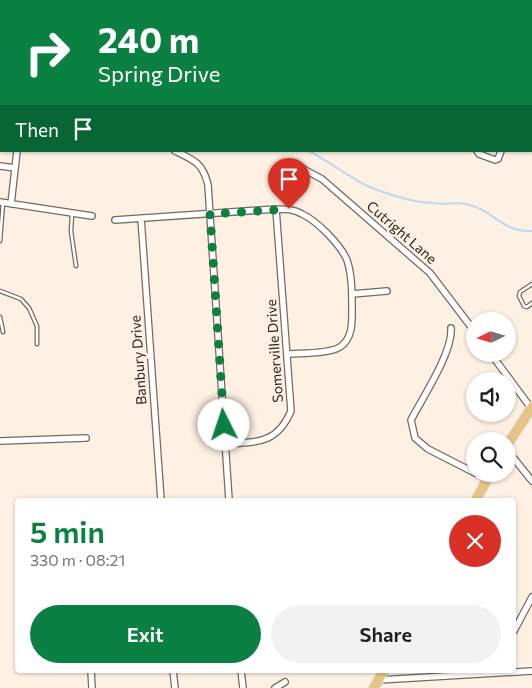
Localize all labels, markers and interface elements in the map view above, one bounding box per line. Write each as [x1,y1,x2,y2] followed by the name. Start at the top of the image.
[98,17,199,60] text: 240 m
[15,20,80,85] icon: right
[98,60,220,87] text: Spring Drive
[69,115,97,143] icon: arrive
[15,118,59,141] text: Then
[268,158,310,209] pin
[275,165,303,193] icon: arrive
[364,197,440,267] street label: Cutright Lane
[262,299,286,403] street label: Somerville Drive
[466,312,516,362] north arrow
[466,312,516,482] map controls
[126,315,150,405] street label: Banbury Drive
[466,372,516,422] button: sound
[197,398,249,450] position arrow
[466,432,516,482] button: search
[30,512,105,549] text: 5 min
[449,515,501,567] button: close
[30,550,125,569] text: 330 m · 08:21
[30,605,261,663] button: Exit
[271,605,501,663] button: Share

